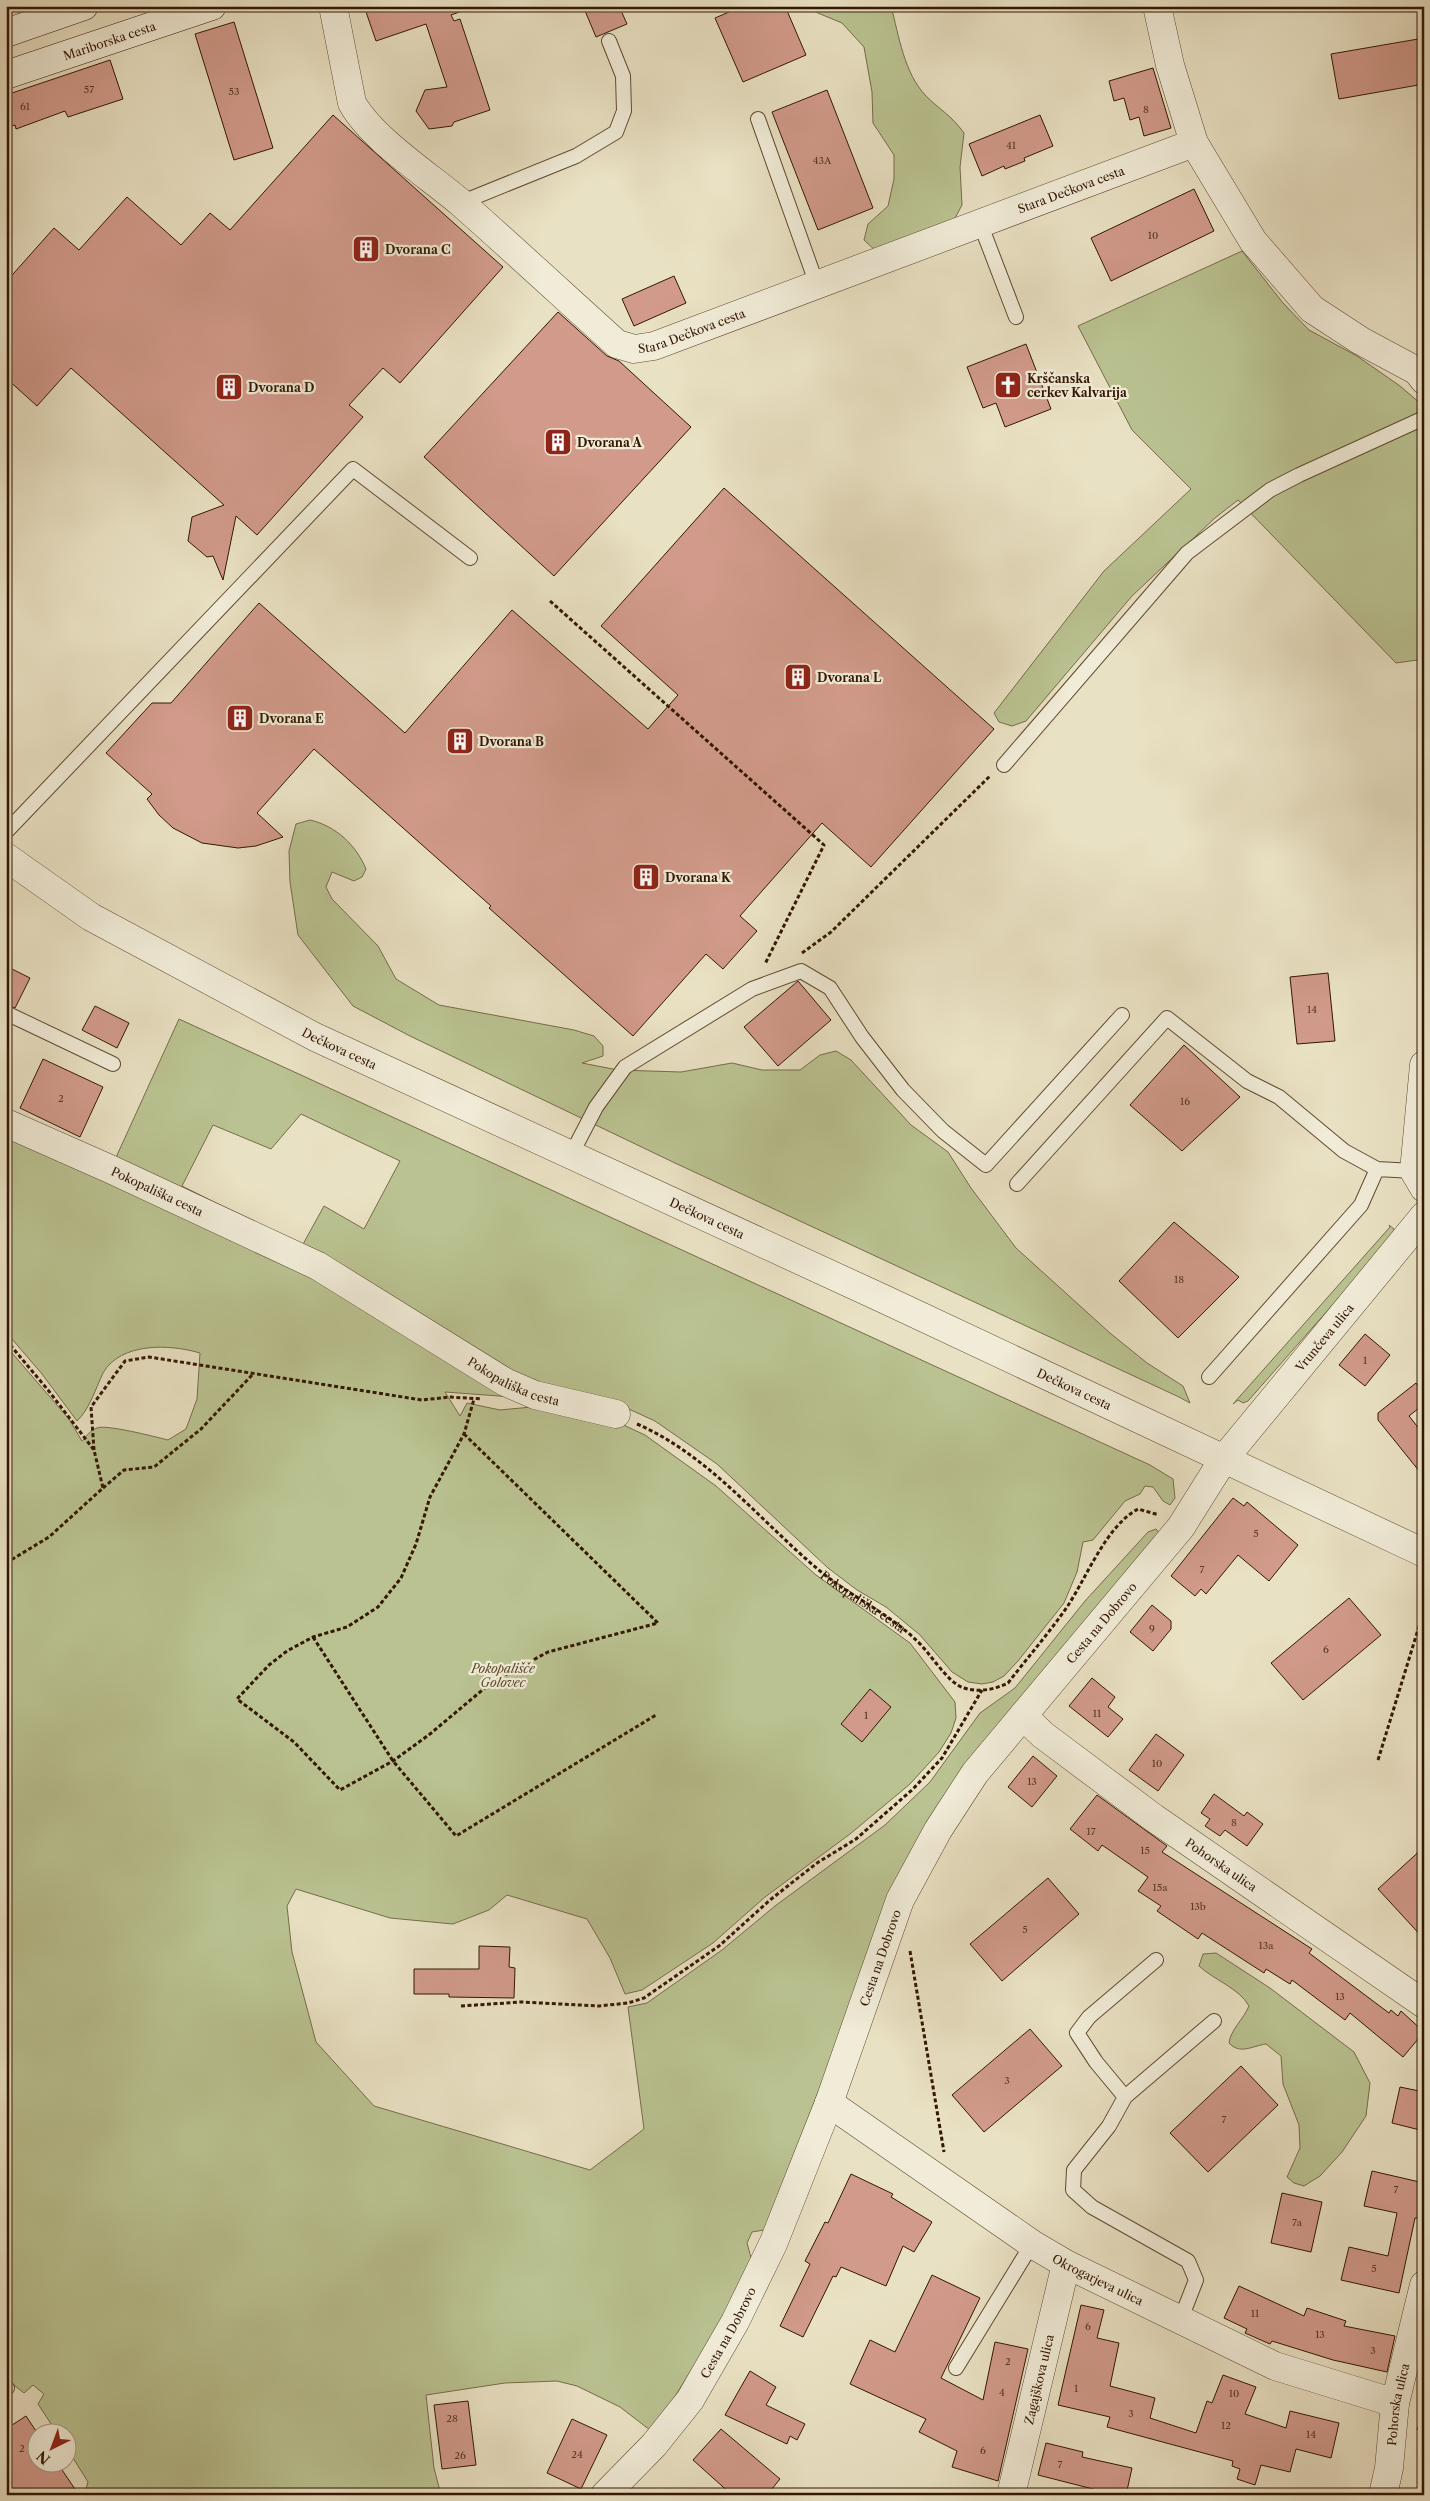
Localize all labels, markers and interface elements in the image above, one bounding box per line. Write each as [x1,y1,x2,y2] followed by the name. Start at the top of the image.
[61,18,158,63] street label: Mariborska cesta
[84,83,94,96] house number: 57
[229,85,239,98] house number: 53
[20,100,31,113] house number: 61
[1143,103,1149,116] house number: 8
[1006,139,1017,152] house number: 41
[813,154,832,167] house number: 43A
[1015,162,1127,216] street label: Stara Dečkova cesta
[1148,229,1158,242] house number: 10
[351,234,381,264] building icon: Dvorana C
[385,242,451,257] place label: Dvorana C
[637,305,748,356] street label: Stara Dečkova cesta
[993,370,1023,400] church icon: Krščanska cerkev Kalvarija
[1027,371,1128,400] place label: Krščanska cerkev Kalvarija
[214,372,244,402] building icon: Dvorana D
[248,380,314,395] place label: Dvorana D
[543,427,573,457] building icon: Dvorana A
[577,435,642,450] place label: Dvorana A
[783,662,813,692] building icon: Dvorana L
[817,670,882,685] place label: Dvorana L
[225,703,255,733] building icon: Dvorana E
[259,711,324,726] place label: Dvorana E
[445,726,475,756] building icon: Dvorana B
[479,734,544,749] place label: Dvorana B
[631,862,661,892] building icon: Dvorana K
[665,870,731,885] place label: Dvorana K
[1307,1003,1317,1016] house number: 14
[300,1024,380,1072] street label: Dečkova cesta
[58,1092,64,1105] house number: 2
[1180,1095,1190,1108] house number: 16
[109,1163,206,1219] street label: Pokopališka cesta
[667,1194,748,1242] street label: Dečkova cesta
[1174,1273,1184,1286] house number: 18
[1291,1300,1357,1375] street label: Vrunčeva ulica
[465,1353,562,1408] street label: Pokopališka cesta
[1363,1354,1368,1367] house number: 1
[1035,1365,1115,1413] street label: Dečkova cesta
[1253,1527,1259,1540] house number: 5
[1200,1563,1205,1576] house number: 7
[818,1567,910,1636] street label: Pokopališka cesta
[1063,1579,1139,1666] street label: Cesta na Dobrovo
[1149,1622,1155,1635] house number: 9
[1323,1643,1329,1656] house number: 6
[470,1661,536,1690] park label: Pokopališče Golovec
[1093,1707,1102,1720] house number: 11
[864,1709,869,1722] house number: 1
[1152,1757,1162,1770] house number: 10
[1027,1775,1037,1788] house number: 13
[1231,1816,1237,1829] house number: 8
[1086,1825,1096,1838] house number: 17
[1183,1835,1261,1895] street label: Pohorska ulica
[1140,1844,1150,1857] house number: 15
[1153,1881,1168,1894] house number: 15a
[1190,1900,1206,1913] house number: 13b
[856,1907,904,2008] street label: Cesta na Dobrovo
[1022,1923,1028,1936] house number: 5
[1259,1939,1274,1952] house number: 13a
[1335,1990,1345,2003] house number: 13
[1004,2074,1010,2087] house number: 3
[1222,2113,1227,2126] house number: 7
[1394,2183,1399,2196] house number: 7
[1292,2216,1303,2229] house number: 7a
[1050,2250,1146,2308] street label: Okrogarjeva ulica
[1371,2262,1377,2275] house number: 5
[697,2284,758,2381] street label: Cesta na Dobrovo
[1251,2307,1260,2320] house number: 11
[1085,2320,1091,2333] house number: 6
[1315,2328,1325,2341] house number: 13
[1021,2332,1057,2426] street label: Zagajškova ulica
[1370,2344,1376,2357] house number: 3
[1005,2355,1011,2368] house number: 2
[1384,2361,1412,2446] street label: Pohorska ulica
[1074,2382,1079,2395] house number: 1
[999,2386,1005,2399] house number: 4
[1229,2387,1239,2400] house number: 10
[1128,2407,1134,2420] house number: 3
[446,2412,458,2425] house number: 28
[1221,2419,1231,2432] house number: 12
[28,2424,78,2474] north arrow
[1306,2428,1316,2441] house number: 14
[19,2442,25,2455] house number: 2
[980,2444,986,2457] house number: 6
[33,2447,54,2468] text: N
[571,2448,583,2461] house number: 24
[454,2449,466,2462] house number: 26
[1058,2458,1063,2471] house number: 7

